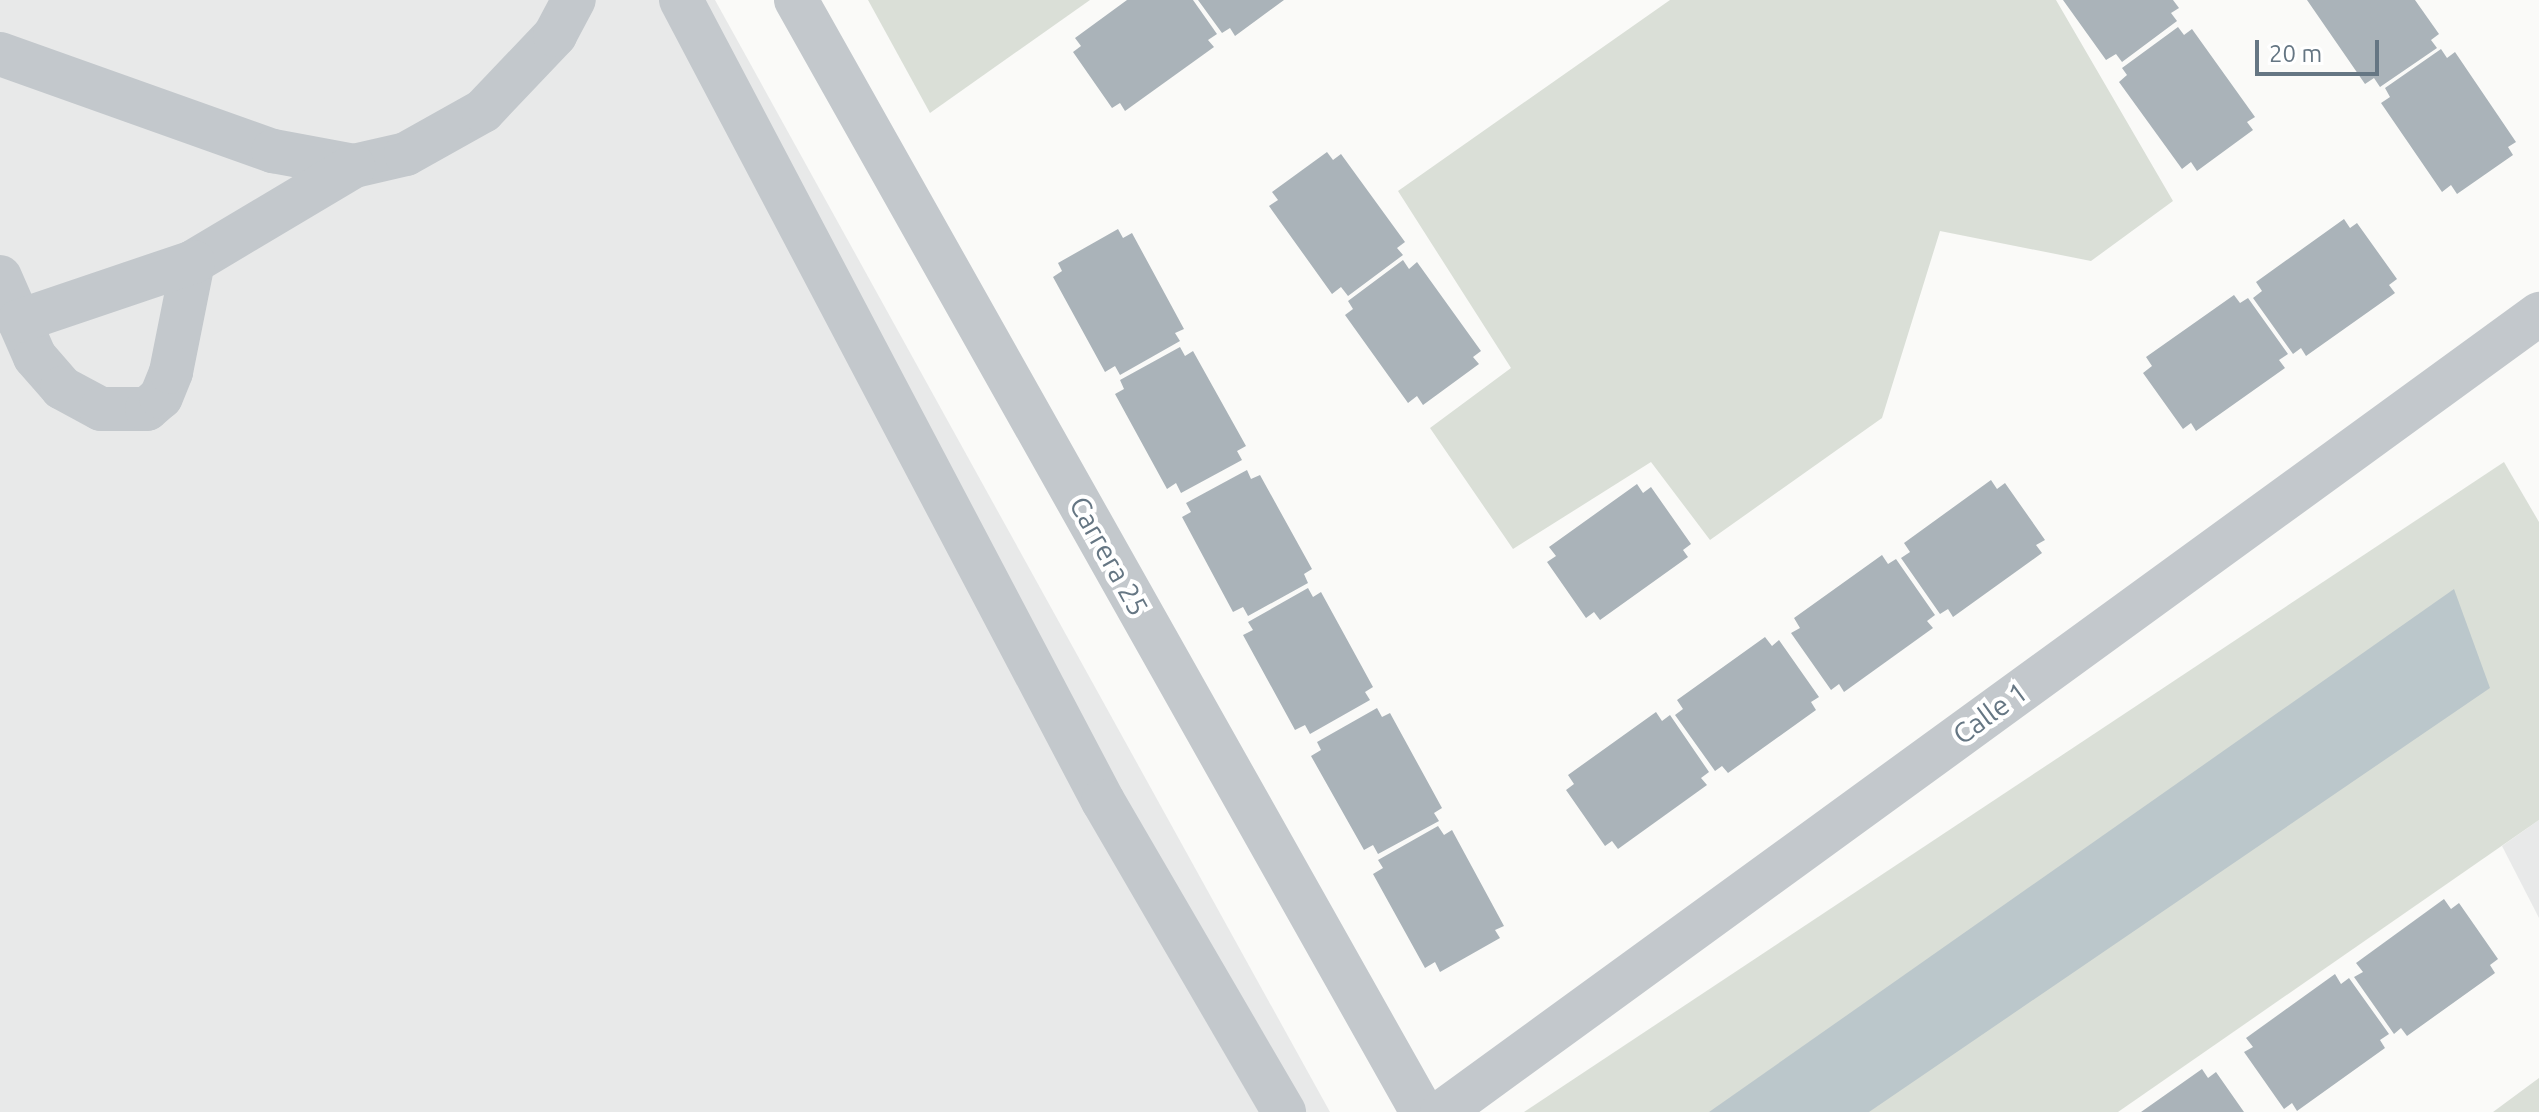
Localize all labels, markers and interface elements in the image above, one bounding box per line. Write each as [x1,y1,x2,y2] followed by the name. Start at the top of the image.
[2259,24,2383,74] scale bar
[2269,40,2322,67] text: 20 m
[1063,490,1155,622] street label: Carrera 25
[1946,675,2034,751] street label: Calle 1

